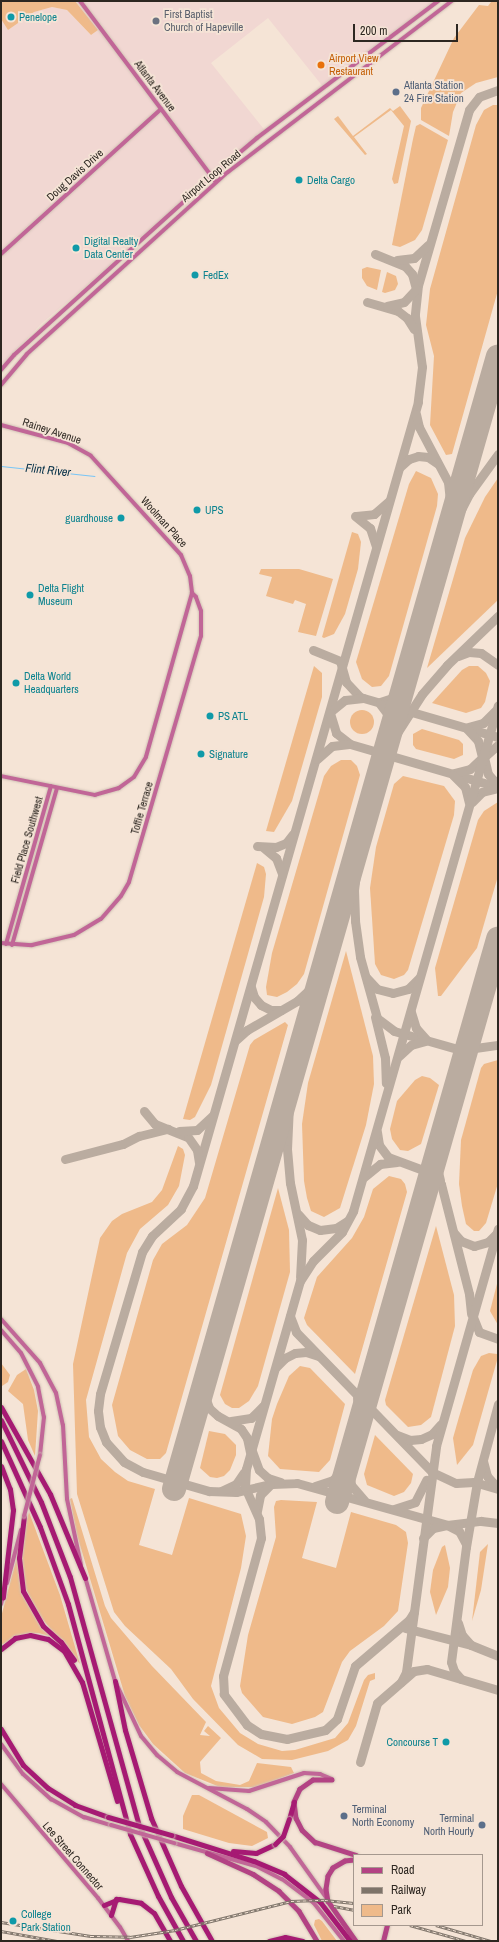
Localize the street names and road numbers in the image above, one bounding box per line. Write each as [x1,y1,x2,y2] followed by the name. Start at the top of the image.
[131,58,179,114] street label: Atlanta Avenue
[44,146,106,204] street label: Doug Davis Drive
[179,147,243,205] street label: Airport Loop Road
[21,415,83,447] street label: Rainey Avenue
[138,494,190,550] street label: Woolman Place
[128,780,156,836] street label: Toffie Terrace
[8,795,46,885] street label: Field Place Southwest
[40,1819,106,1893] street label: Lee Street Connector

